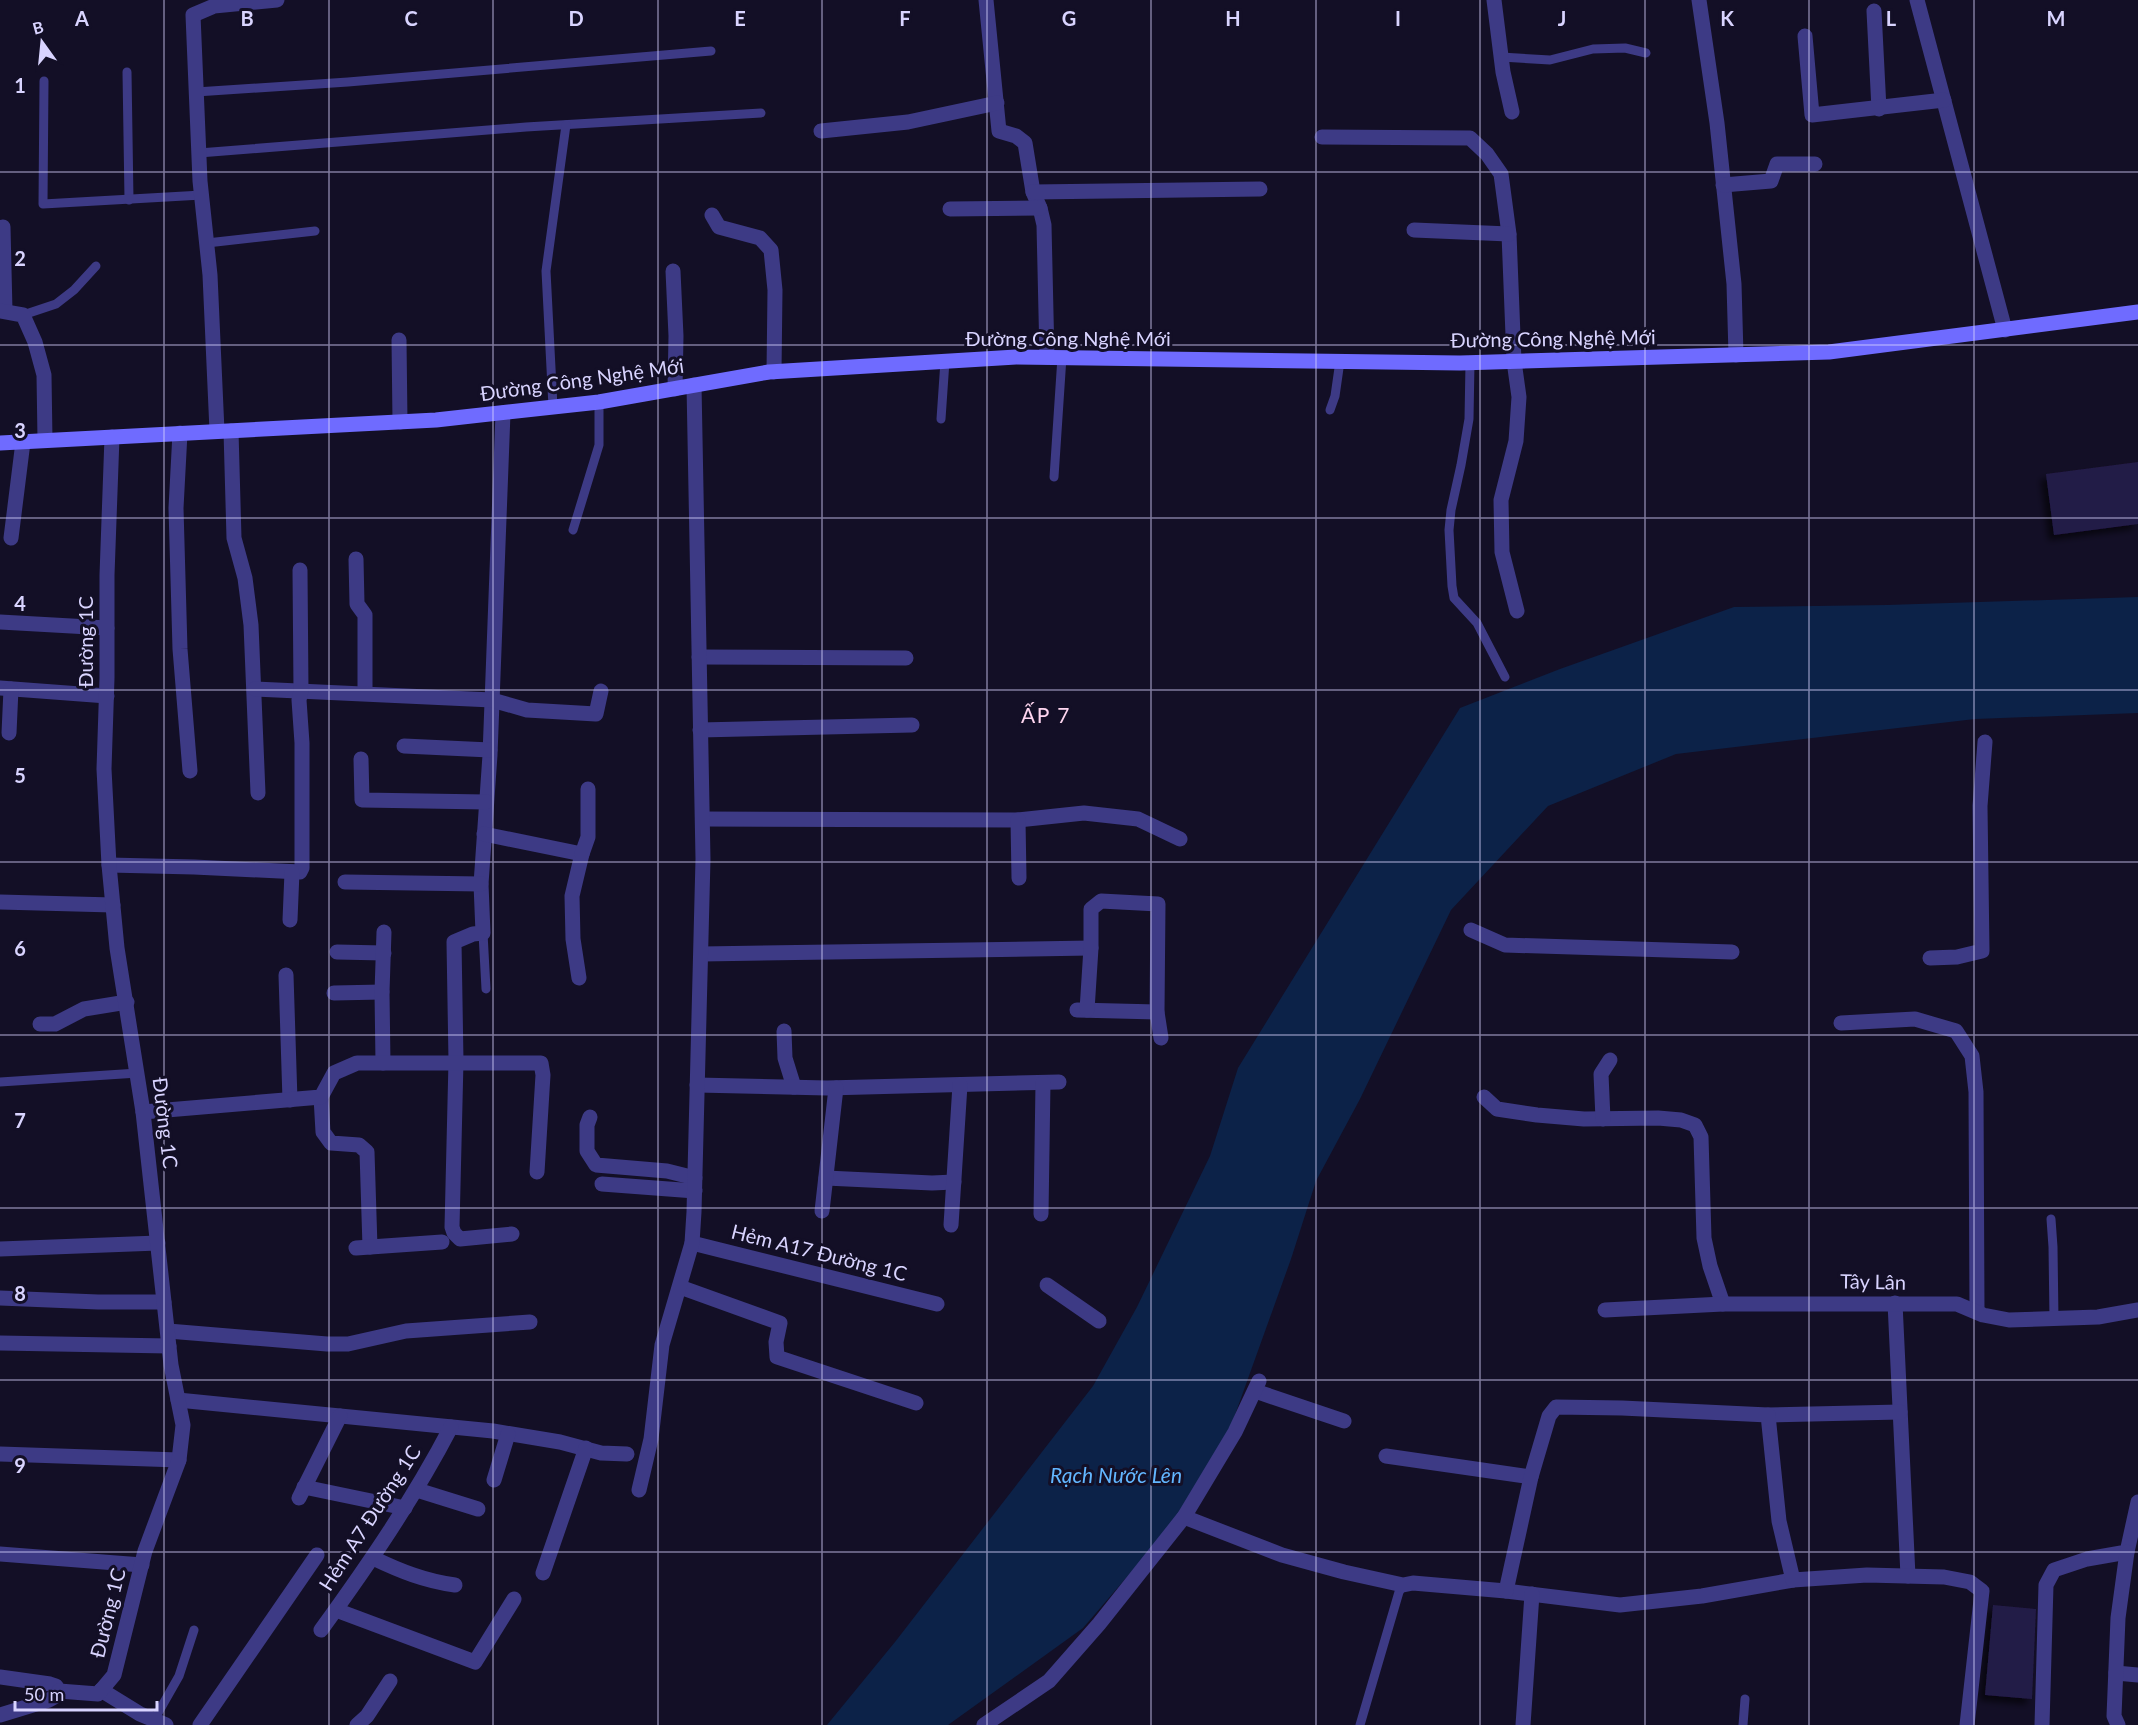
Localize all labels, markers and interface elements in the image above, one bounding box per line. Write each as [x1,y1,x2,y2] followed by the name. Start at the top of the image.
[74,6,89,30] text: A
[240,6,254,30] text: B
[404,6,418,30] text: C
[568,6,584,30] text: D
[734,6,746,30] text: E
[899,6,911,30] text: F
[1062,6,1076,30] text: G
[1225,6,1241,30] text: H
[1395,6,1401,30] text: I
[1558,6,1566,30] text: J
[1720,6,1734,30] text: K
[1886,6,1897,30] text: L
[2047,6,2065,30] text: M
[12,12,72,72] north arrow
[30,16,46,38] text: B
[14,73,26,97] text: 1
[14,246,26,270] text: 2
[1450,324,1656,352] street label: Đường Công Nghệ Mới
[965,326,1171,350] street label: Đường Công Nghệ Mới
[479,353,685,405] street label: Đường Công Nghệ Mới
[14,418,26,442] text: 3
[14,591,26,615] text: 4
[73,596,97,688] street label: Đường 1C
[1021,702,1071,727] district label: ẤP 7
[14,763,26,787] text: 5
[14,936,26,960] text: 6
[148,1076,183,1170] street label: Đường 1C
[14,1108,26,1132] text: 7
[729,1219,909,1285] street label: Hẻm A17 Đường 1C
[1840,1268,1906,1294] street label: Tây Lân
[14,1281,26,1305] text: 8
[313,1440,425,1595] street label: Hẻm A7 Đường 1C
[14,1453,26,1477] text: 9
[1050,1462,1182,1487] water label: Rạch Nước Lên
[84,1565,130,1660] street label: Đường 1C
[15,1674,158,1712] scale bar
[24,1683,64,1705] text: 50 m

